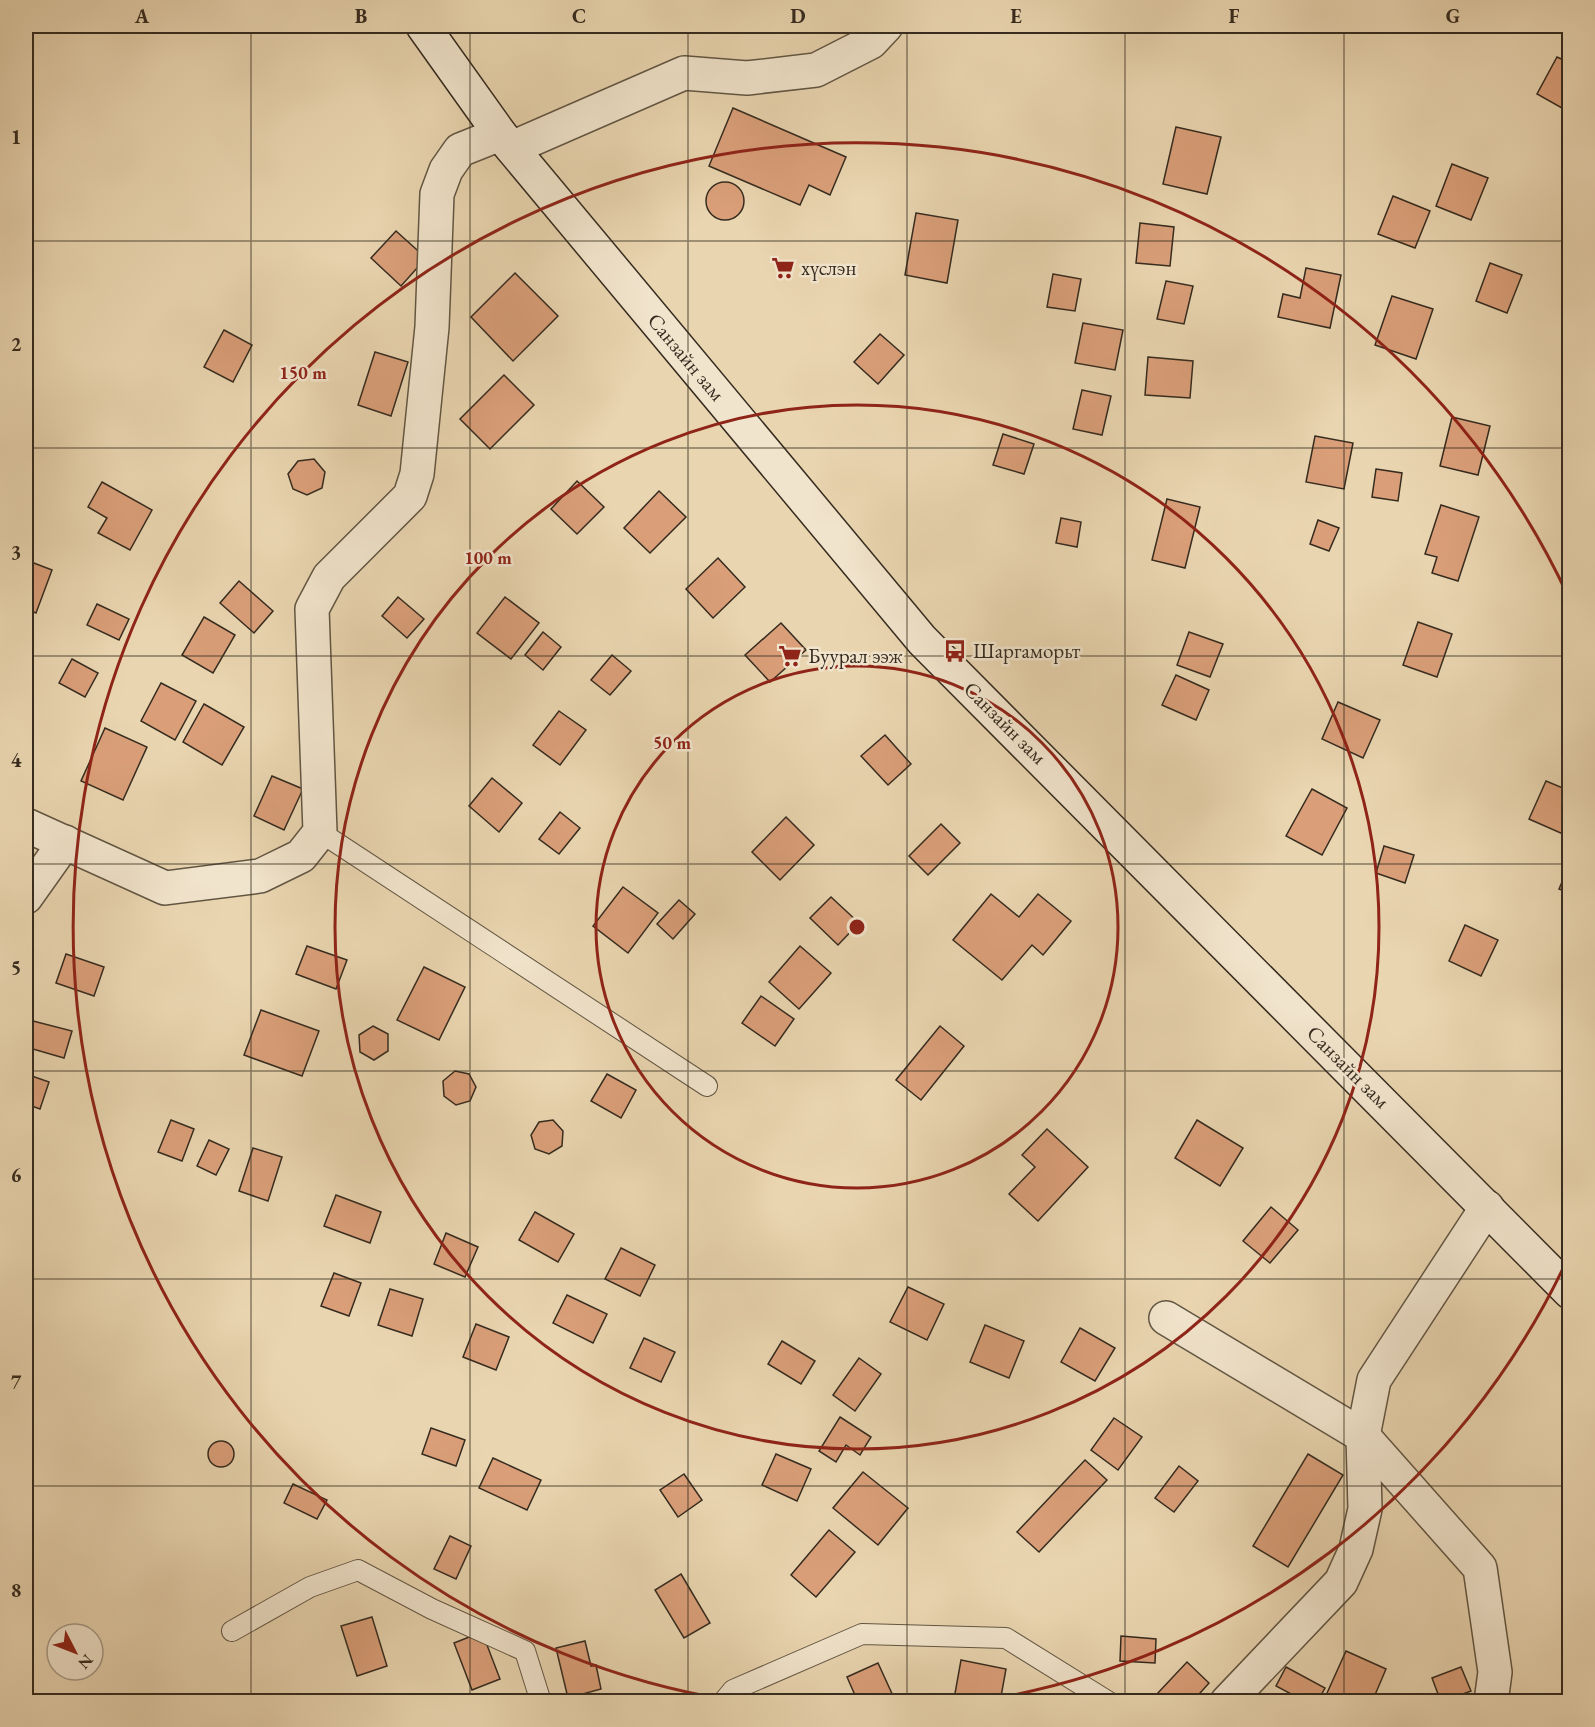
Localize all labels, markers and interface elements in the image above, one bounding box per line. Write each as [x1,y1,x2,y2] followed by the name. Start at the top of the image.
[134,3,150,29] text: A
[355,3,367,29] text: B
[572,3,586,29] text: C
[790,3,806,29] text: D
[1010,3,1022,29] text: E
[1229,3,1240,29] text: F
[1446,3,1460,29] text: G
[11,124,21,150] text: 1
[801,254,856,281] place label: хүслэн
[770,255,796,281] supermarket icon: хүслэн
[642,307,731,406] street label: Санзайн зам
[11,331,22,357] text: 2
[279,361,327,384] text: 150 m
[11,539,21,565] text: 3
[464,546,512,569] text: 100 m
[973,637,1081,664] place label: Шаргаморьт
[942,638,968,664] bus stop icon: Шаргаморьт
[808,642,903,669] place label: Буурал ээж
[777,643,803,669] supermarket icon: Буурал ээж
[958,675,1053,770] street label: Санзайн зам
[653,731,691,754] text: 50 m
[11,747,22,773] text: 4
[847,917,867,937] centre of rings
[11,954,21,980] text: 5
[1301,1019,1396,1114] street label: Санзайн зам
[11,1162,22,1188] text: 6
[11,1369,22,1395] text: 7
[11,1577,21,1603] text: 8
[45,1622,105,1682] north arrow
[74,1650,98,1674] text: N

